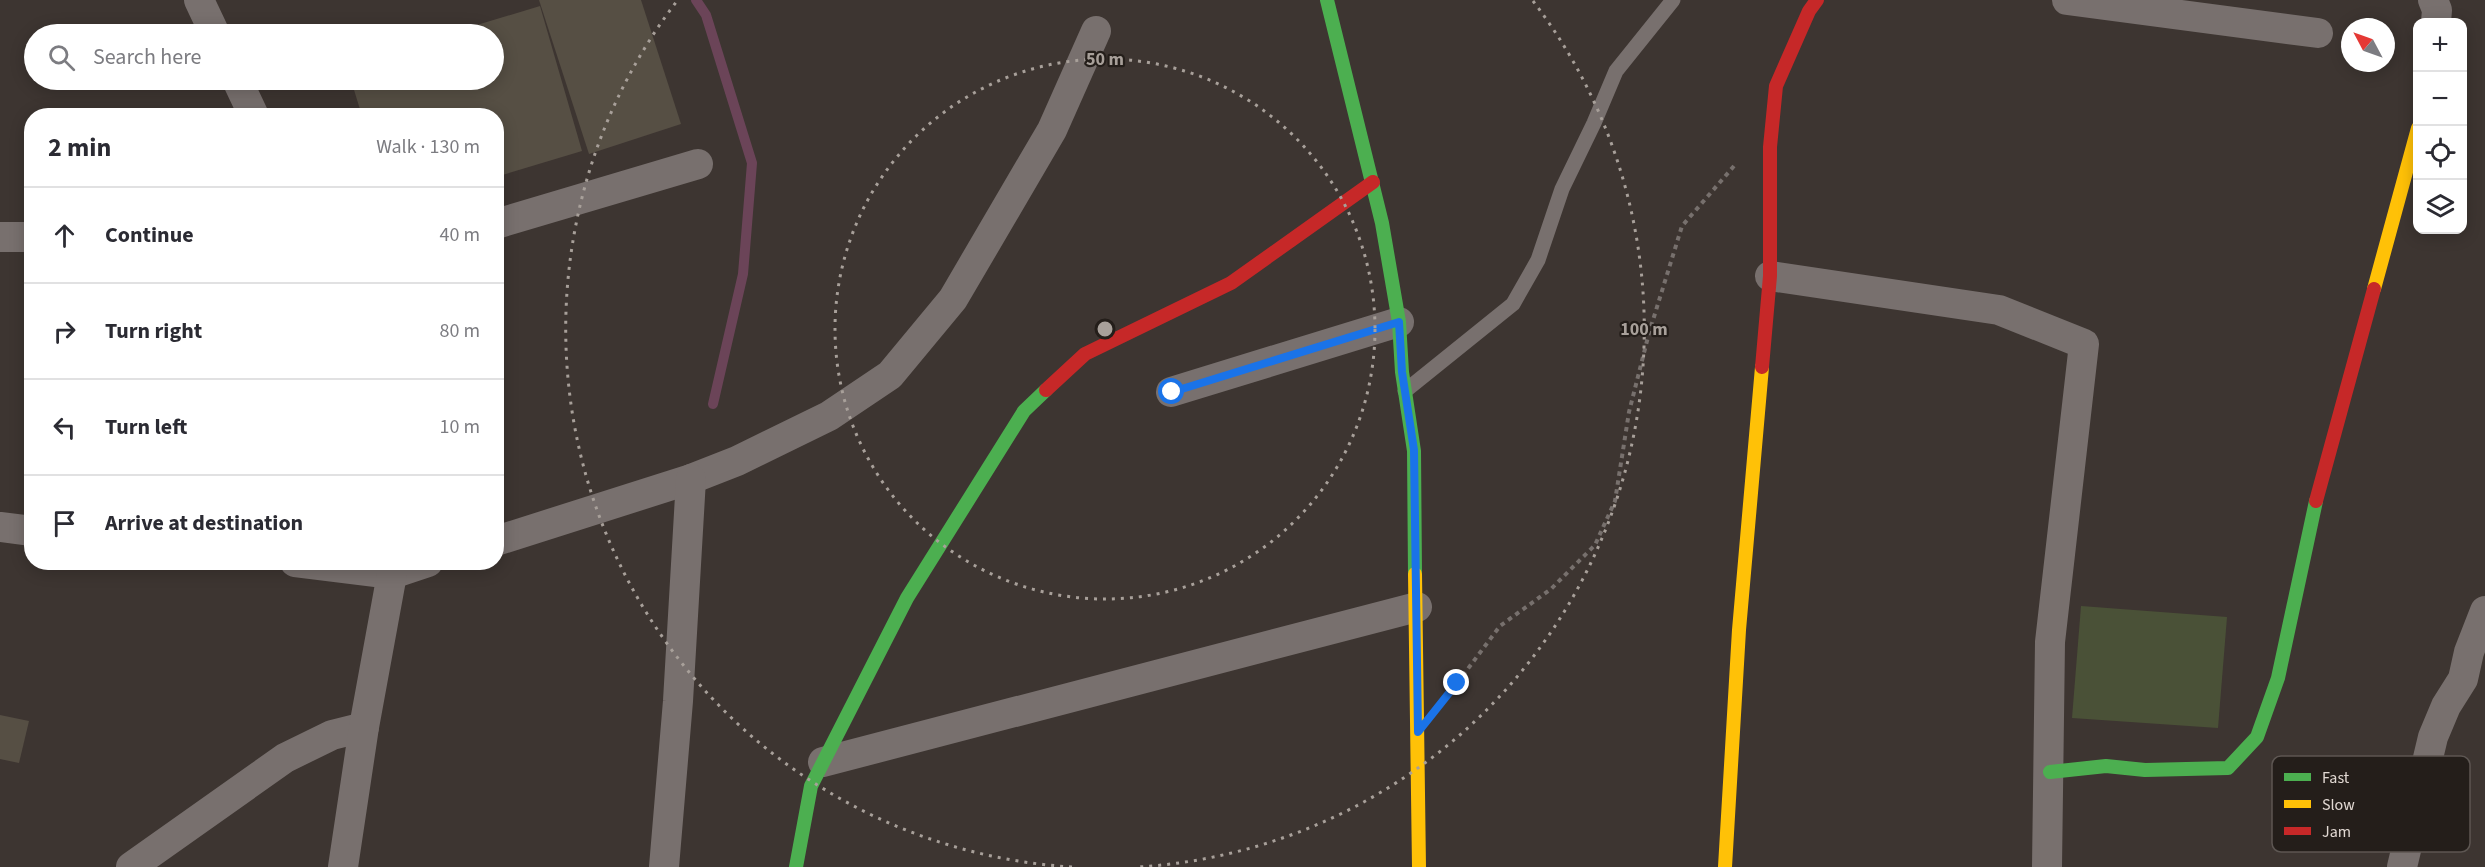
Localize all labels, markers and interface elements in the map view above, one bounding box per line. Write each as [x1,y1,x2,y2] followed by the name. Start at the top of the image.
[2341,18,2395,72] north arrow
[2413,18,2467,234] map controls
[2413,18,2467,72] button: +
[24,24,504,90] search box
[45,41,78,74] icon: search
[93,41,201,73] text: Search here
[1086,47,1124,72] text: 50 m
[2413,72,2467,126] button: −
[2413,126,2467,180] button: locate
[48,129,111,166] text: 2 min
[376,133,480,161] text: Walk · 130 m
[2413,180,2467,234] button: layers
[48,219,81,252] icon: ahead
[105,219,194,251] text: Continue
[440,221,480,249] text: 40 m
[48,315,81,348] icon: right
[105,315,202,347] text: Turn right
[440,317,480,345] text: 80 m
[1620,317,1668,342] text: 100 m
[1095,319,1115,339] centre of rings
[1158,378,1184,404] route start
[48,411,81,444] icon: left
[105,411,187,443] text: Turn left
[440,413,480,441] text: 10 m
[48,507,81,540] icon: arrive
[105,507,303,539] text: Arrive at destination
[1443,669,1469,695] route end
[2272,756,2470,852] legend
[2322,767,2350,789] text: Fast
[2322,794,2355,816] text: Slow
[2322,821,2351,843] text: Jam

